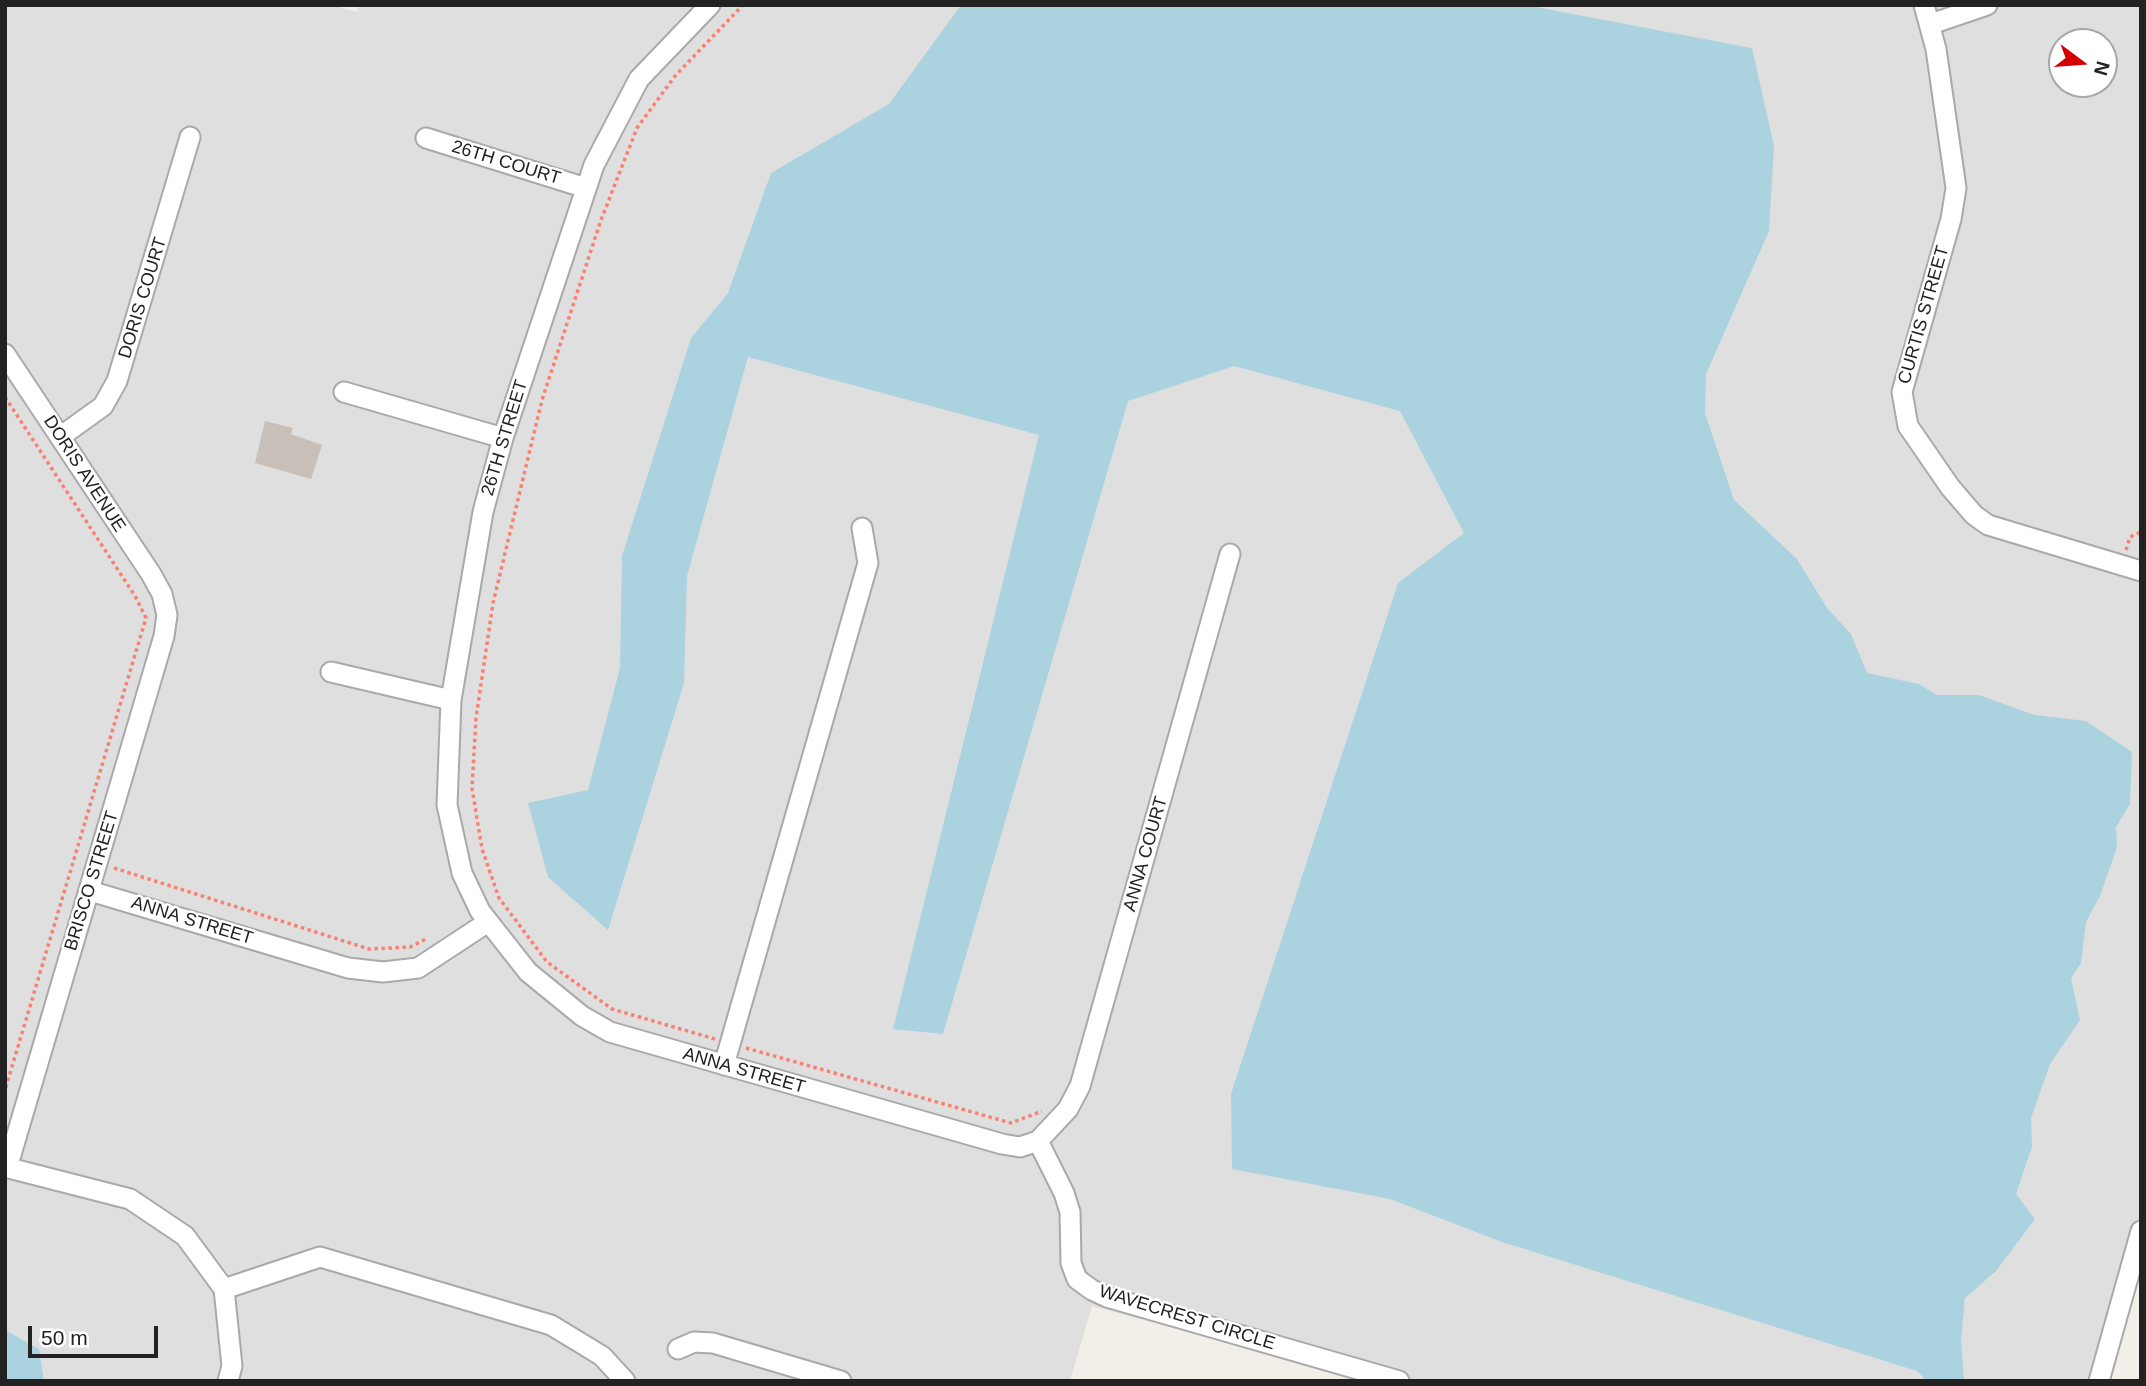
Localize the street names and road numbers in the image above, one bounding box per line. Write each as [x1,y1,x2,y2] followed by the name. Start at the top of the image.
[449,136,563,190] street label: 26TH COURT
[114,235,172,361] street label: DORIS COURT
[1894,243,1954,387] street label: CURTIS STREET
[477,377,533,499] street label: 26TH STREET
[38,412,130,536] street label: DORIS AVENUE
[1119,794,1173,914] street label: ANNA COURT
[60,809,124,953] street label: BRISCO STREET
[129,892,255,950] street label: ANNA STREET
[680,1043,808,1099] street label: ANNA STREET
[1096,1281,1278,1355] street label: WAVECREST CIRCLE

